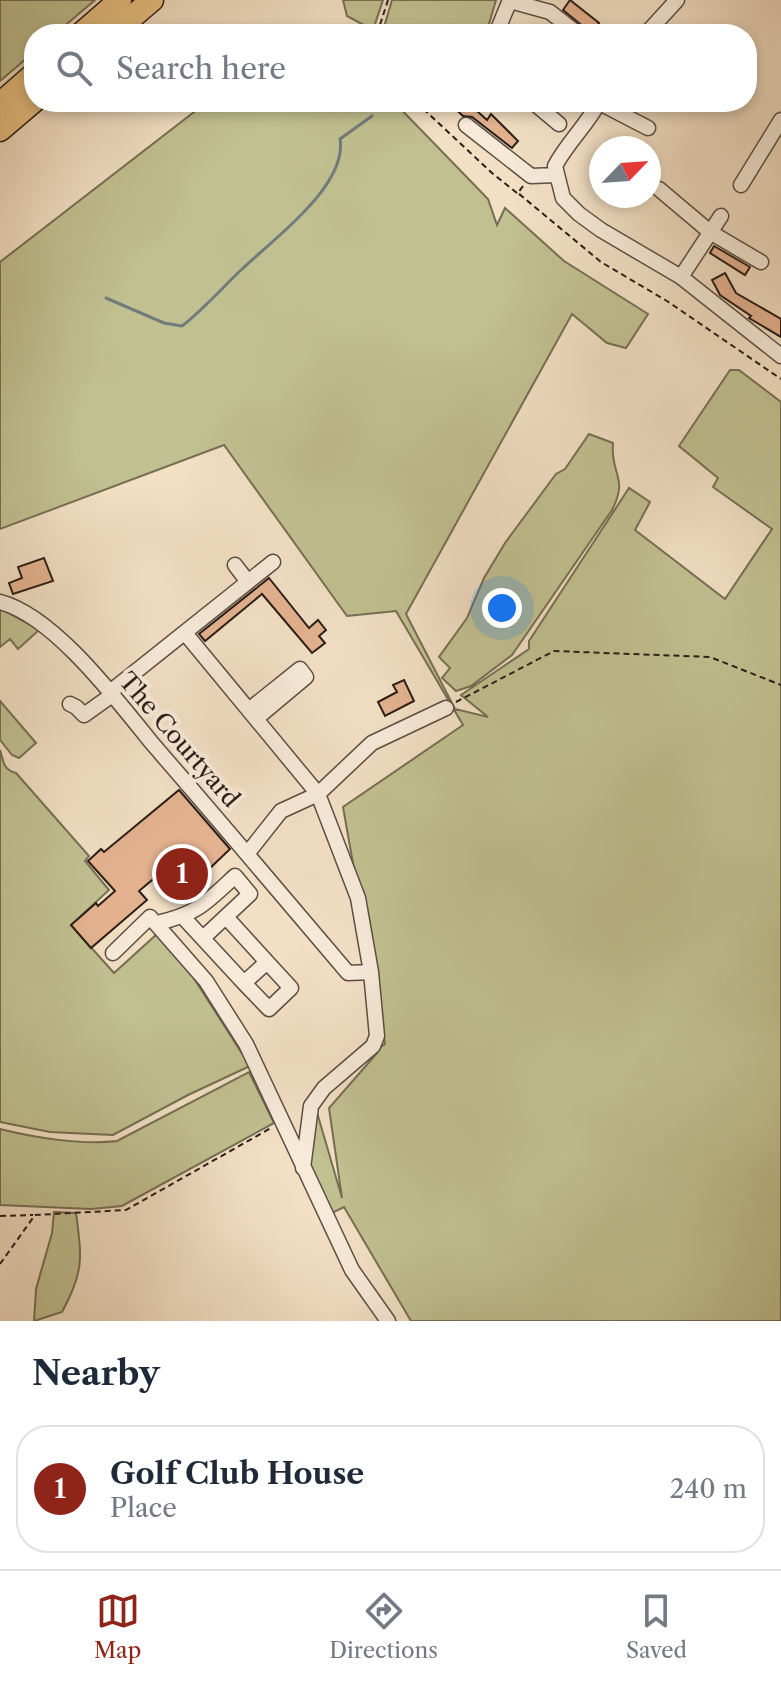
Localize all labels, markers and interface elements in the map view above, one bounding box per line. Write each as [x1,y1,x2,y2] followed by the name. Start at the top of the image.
[24,24,757,112] search box
[52,46,96,90] icon: search
[116,50,286,87] text: Search here
[589,136,661,208] north arrow
[482,588,522,628] your location
[113,666,246,813] street label: The Courtyard
[156,844,208,904] pin: 1
[32,1352,160,1394] text: Nearby
[110,1455,364,1492] text: Golf Club House
[54,1473,66,1505] text: 1
[669,1473,747,1505] text: 240 m
[110,1492,177,1524] text: Place
[94,1589,141,1664] tab: Map
[329,1589,438,1664] tab: Directions
[626,1589,687,1664] tab: Saved

